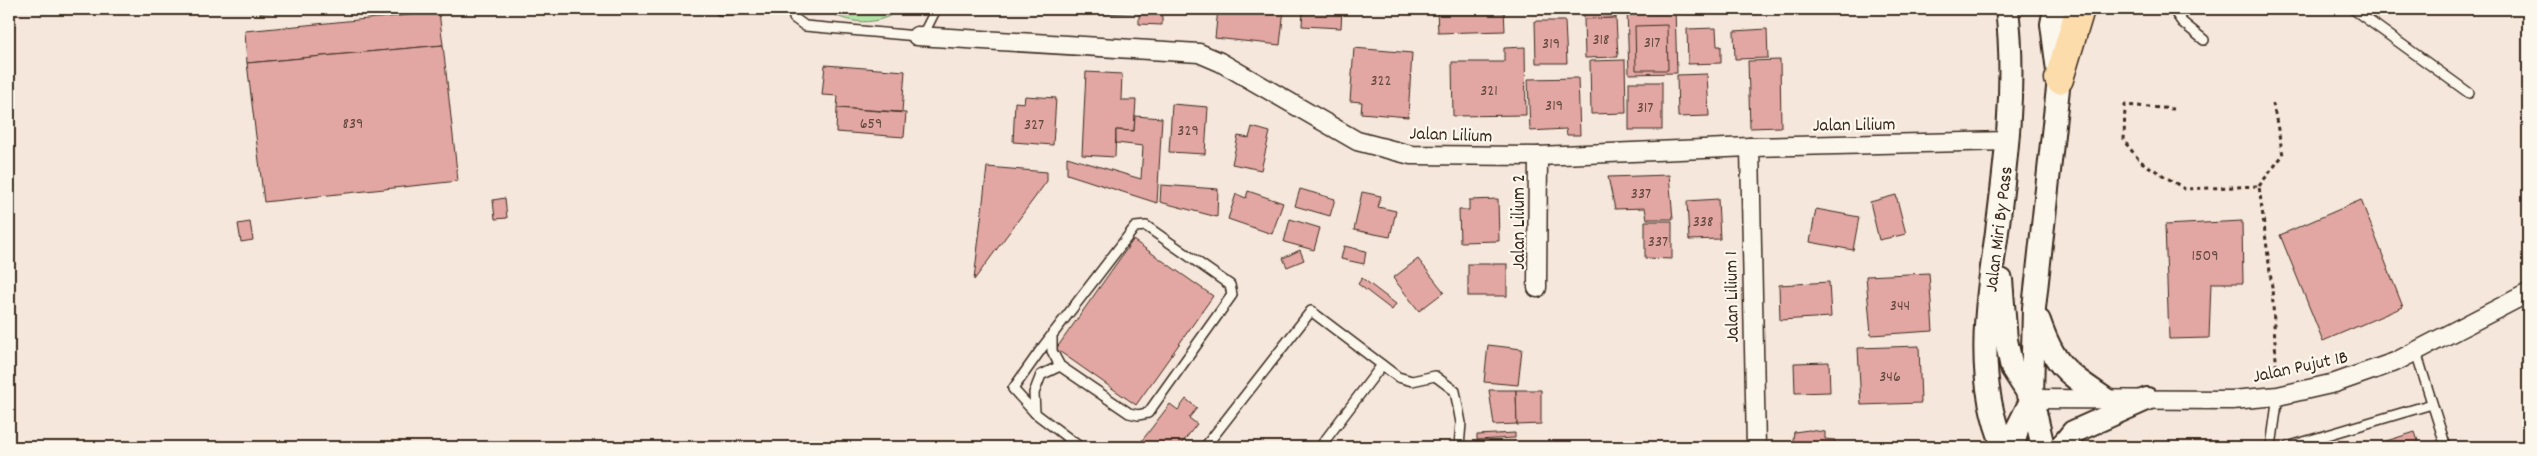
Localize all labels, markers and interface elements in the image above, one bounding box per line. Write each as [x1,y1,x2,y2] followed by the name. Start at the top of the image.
[1592,29,1610,52] house number: 318
[1644,32,1660,55] house number: 317
[1542,33,1560,56] house number: 319
[1370,70,1392,93] house number: 322
[1480,80,1498,103] house number: 321
[1545,95,1563,118] house number: 319
[1637,97,1653,120] house number: 317
[1812,112,1896,141] street label: Jalan Lilium
[343,113,363,136] house number: 839
[860,113,882,136] house number: 659
[1024,114,1044,137] house number: 327
[1177,120,1199,143] house number: 329
[1409,122,1493,151] street label: Jalan Lilium
[1979,165,2022,294] street label: Jalan Miri By Pass
[1507,174,1534,270] street label: Jalan Lilium 2
[1631,183,1651,206] house number: 337
[1693,211,1713,234] house number: 338
[1648,231,1668,254] house number: 337
[2192,245,2218,268] house number: 1509
[1719,251,1748,343] street label: Jalan Lilium 1
[1890,295,1910,318] house number: 344
[2251,345,2351,392] street label: Jalan Pujut 1B
[1879,366,1901,389] house number: 346

